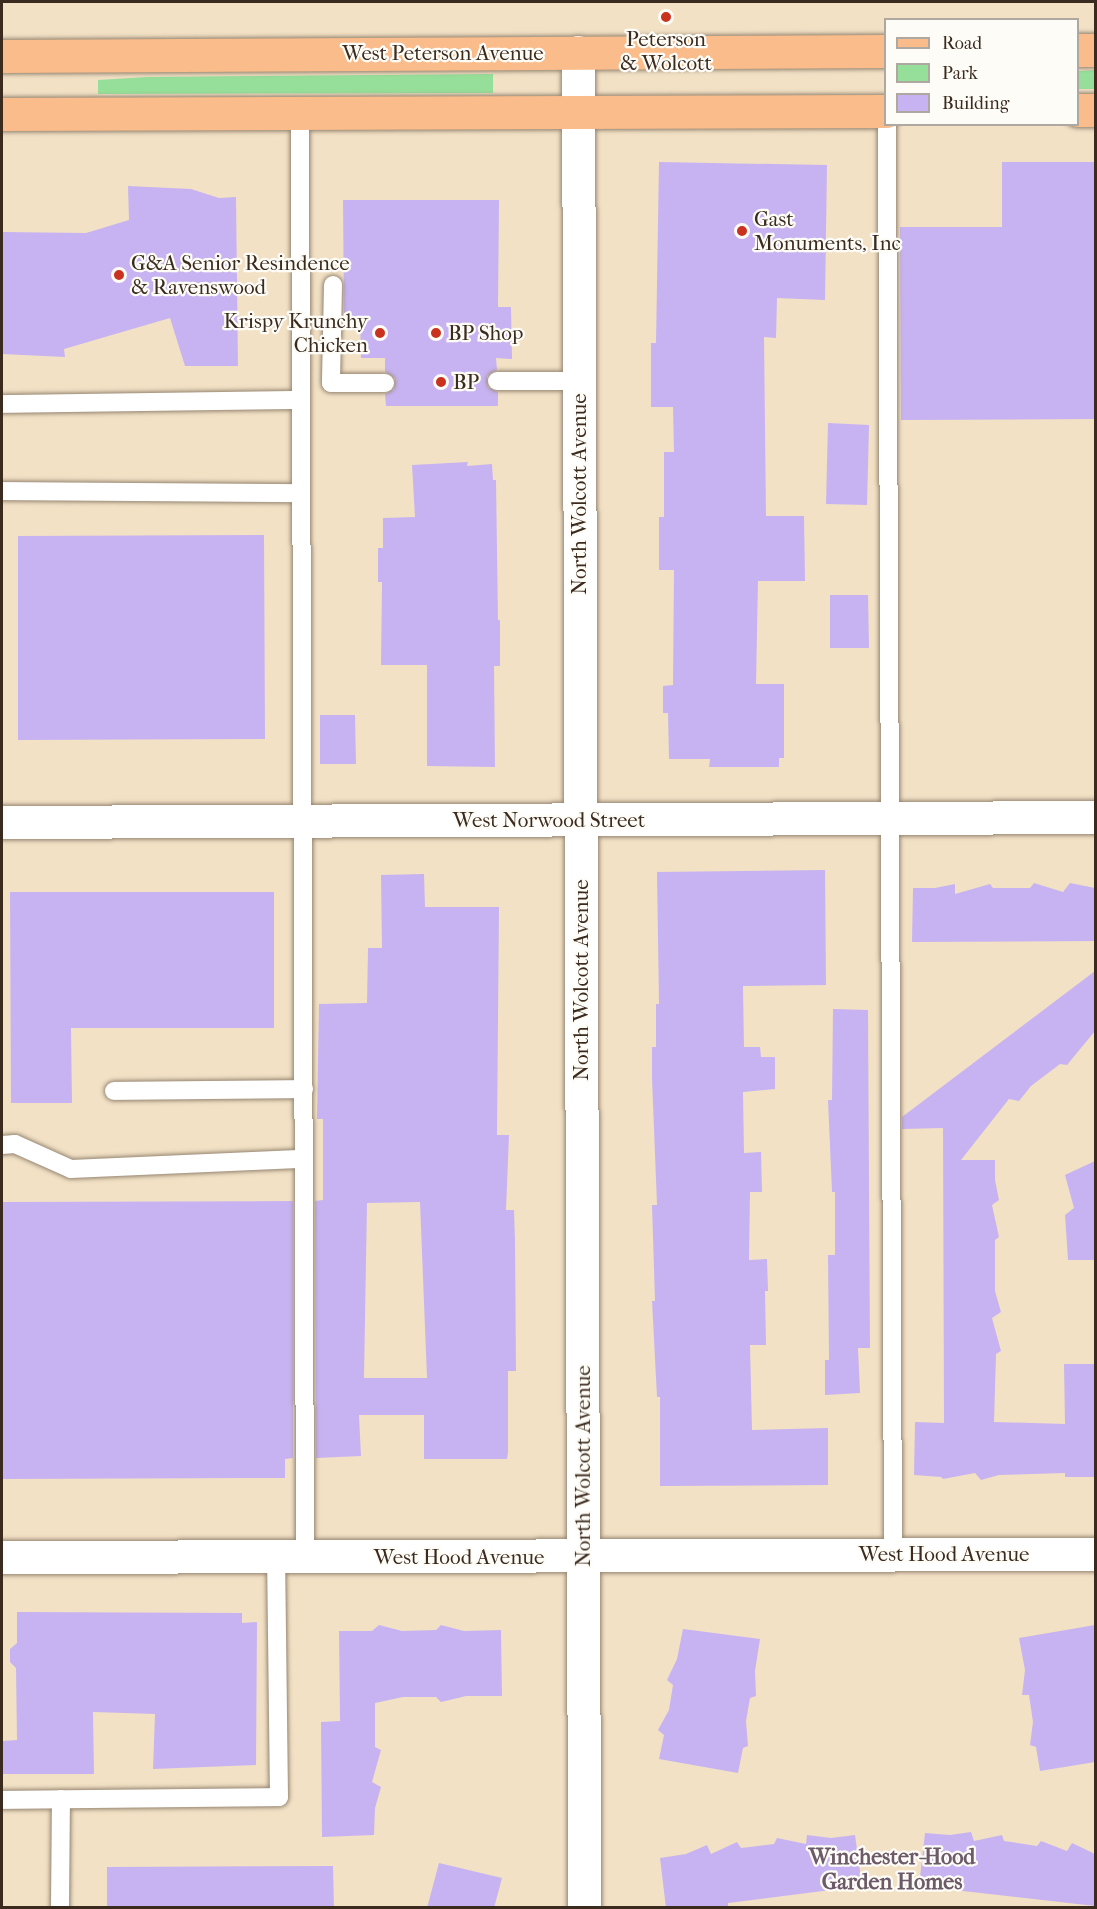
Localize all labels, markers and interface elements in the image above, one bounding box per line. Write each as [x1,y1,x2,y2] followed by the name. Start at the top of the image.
[659,10,673,24] marker: Peterson & Wolcott
[884,18,1079,126] legend
[620,26,712,76] place label: Peterson & Wolcott
[942,33,982,54] text: Road
[342,40,544,66] street label: West Peterson Avenue
[942,63,978,84] text: Park
[942,93,1009,114] text: Building
[754,206,901,256] place label: Gast Monuments, Inc
[735,224,749,238] marker: Gast Monuments, Inc
[131,250,350,300] place label: G&A Senior Resindence & Ravenswood
[112,268,126,282] marker: G&A Senior Resindence & Ravenswood
[224,308,368,358] place label: Krispy Krunchy Chicken
[448,320,523,346] place label: BP Shop
[373,326,387,340] marker: Krispy Krunchy Chicken
[429,326,443,340] marker: BP Shop
[453,369,479,395] place label: BP
[434,375,448,389] marker: BP
[566,393,592,595] street label: North Wolcott Avenue
[453,807,645,833] street label: West Norwood Street
[568,879,594,1081] street label: North Wolcott Avenue
[570,1365,596,1567] street label: North Wolcott Avenue
[859,1541,1029,1567] street label: West Hood Avenue
[374,1544,544,1570] street label: West Hood Avenue
[809,1844,975,1896] district label: Winchester-Hood Garden Homes

